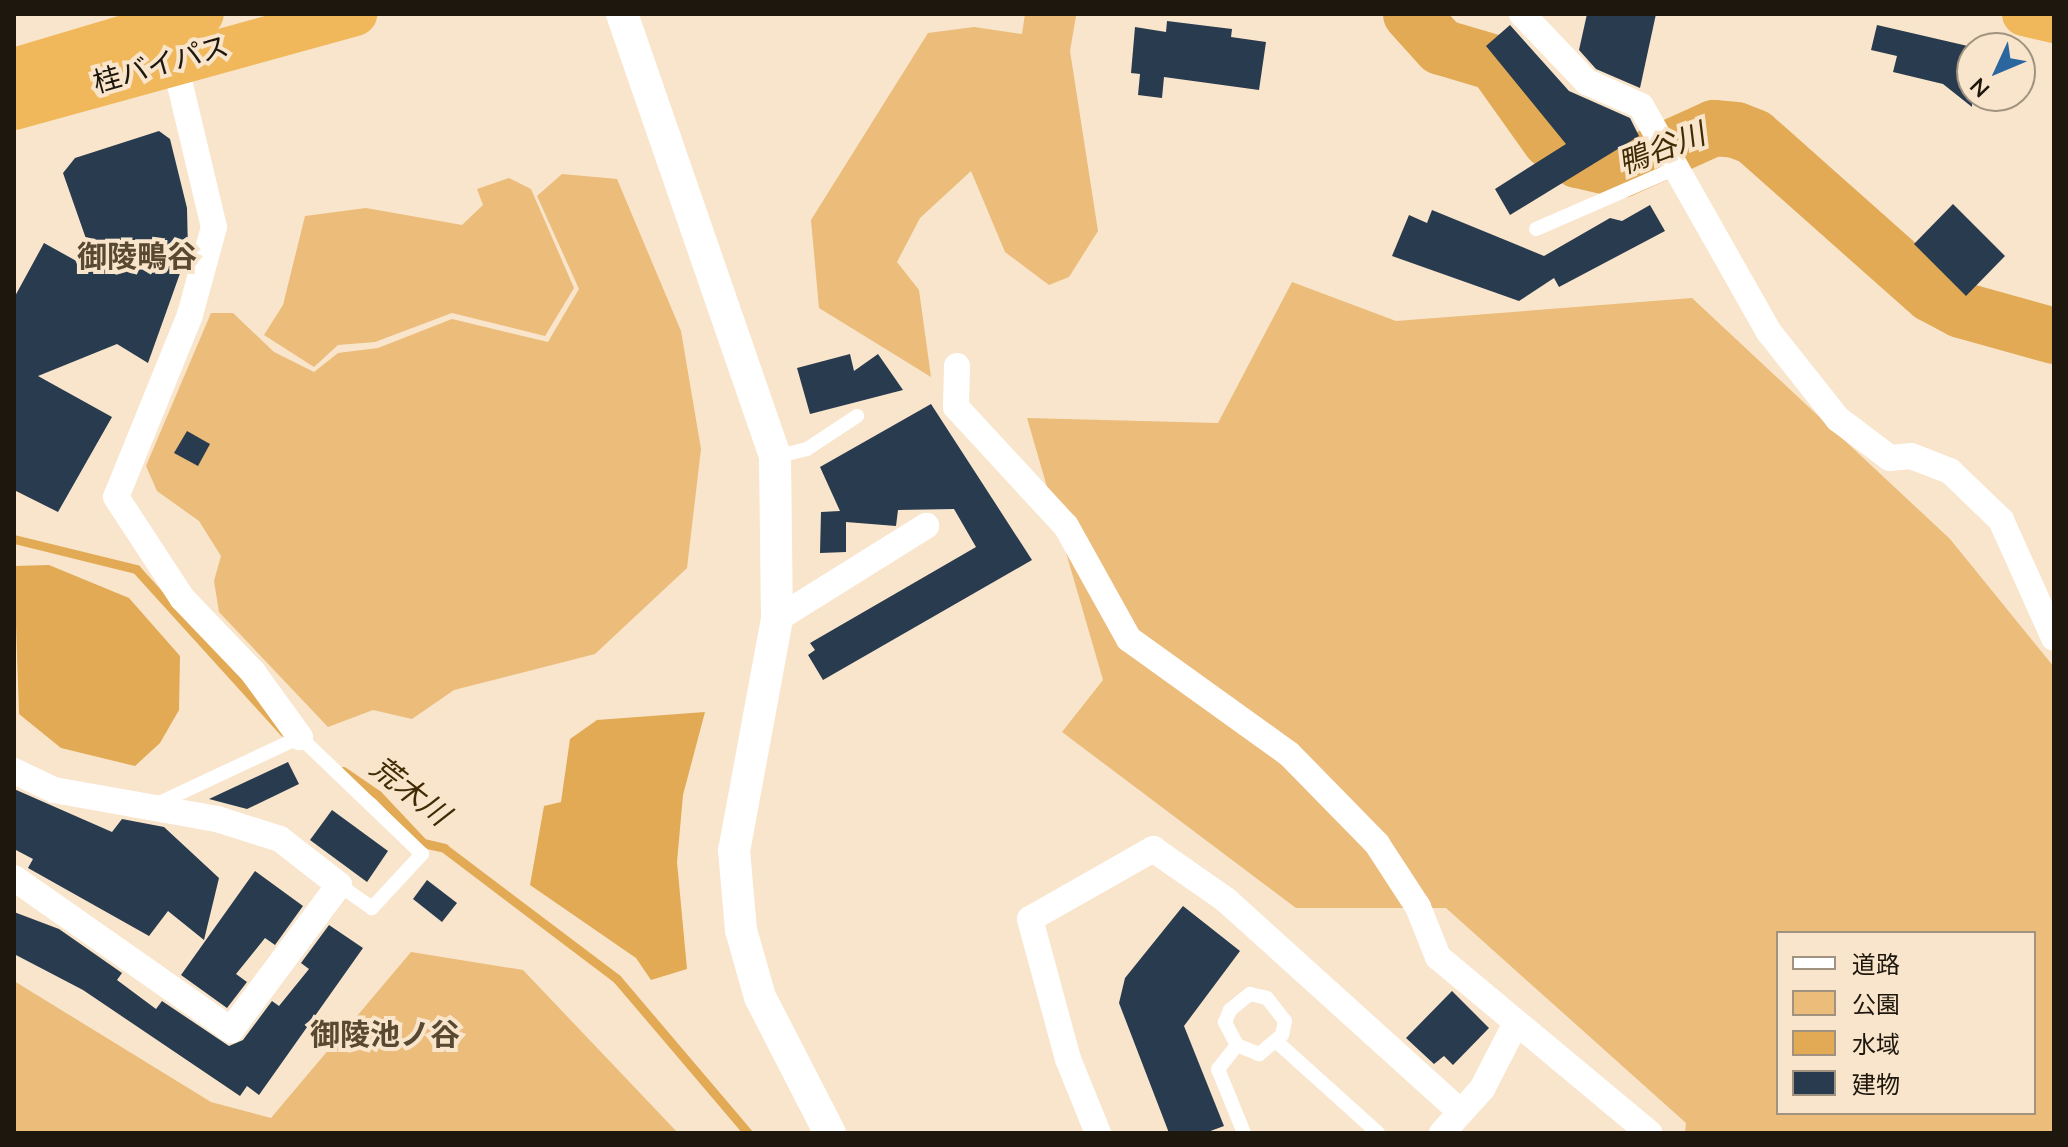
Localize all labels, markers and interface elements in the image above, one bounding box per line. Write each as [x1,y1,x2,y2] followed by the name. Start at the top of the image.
[89,30,233,100] street label: 桂バイパス
[1956,32,2036,112] north arrow
[1964,71,1997,104] text: N
[1614,117,1710,183] water label: 鴨谷川
[77,240,197,276] district label: 御陵鴫谷
[362,750,456,834] water label: 荒木川
[1776,931,2036,1115] legend
[1852,949,1900,981] text: 道路
[1852,989,1900,1021] text: 公園
[310,1018,460,1054] district label: 御陵池ノ谷
[1852,1029,1900,1061] text: 水域
[1852,1069,1900,1101] text: 建物

